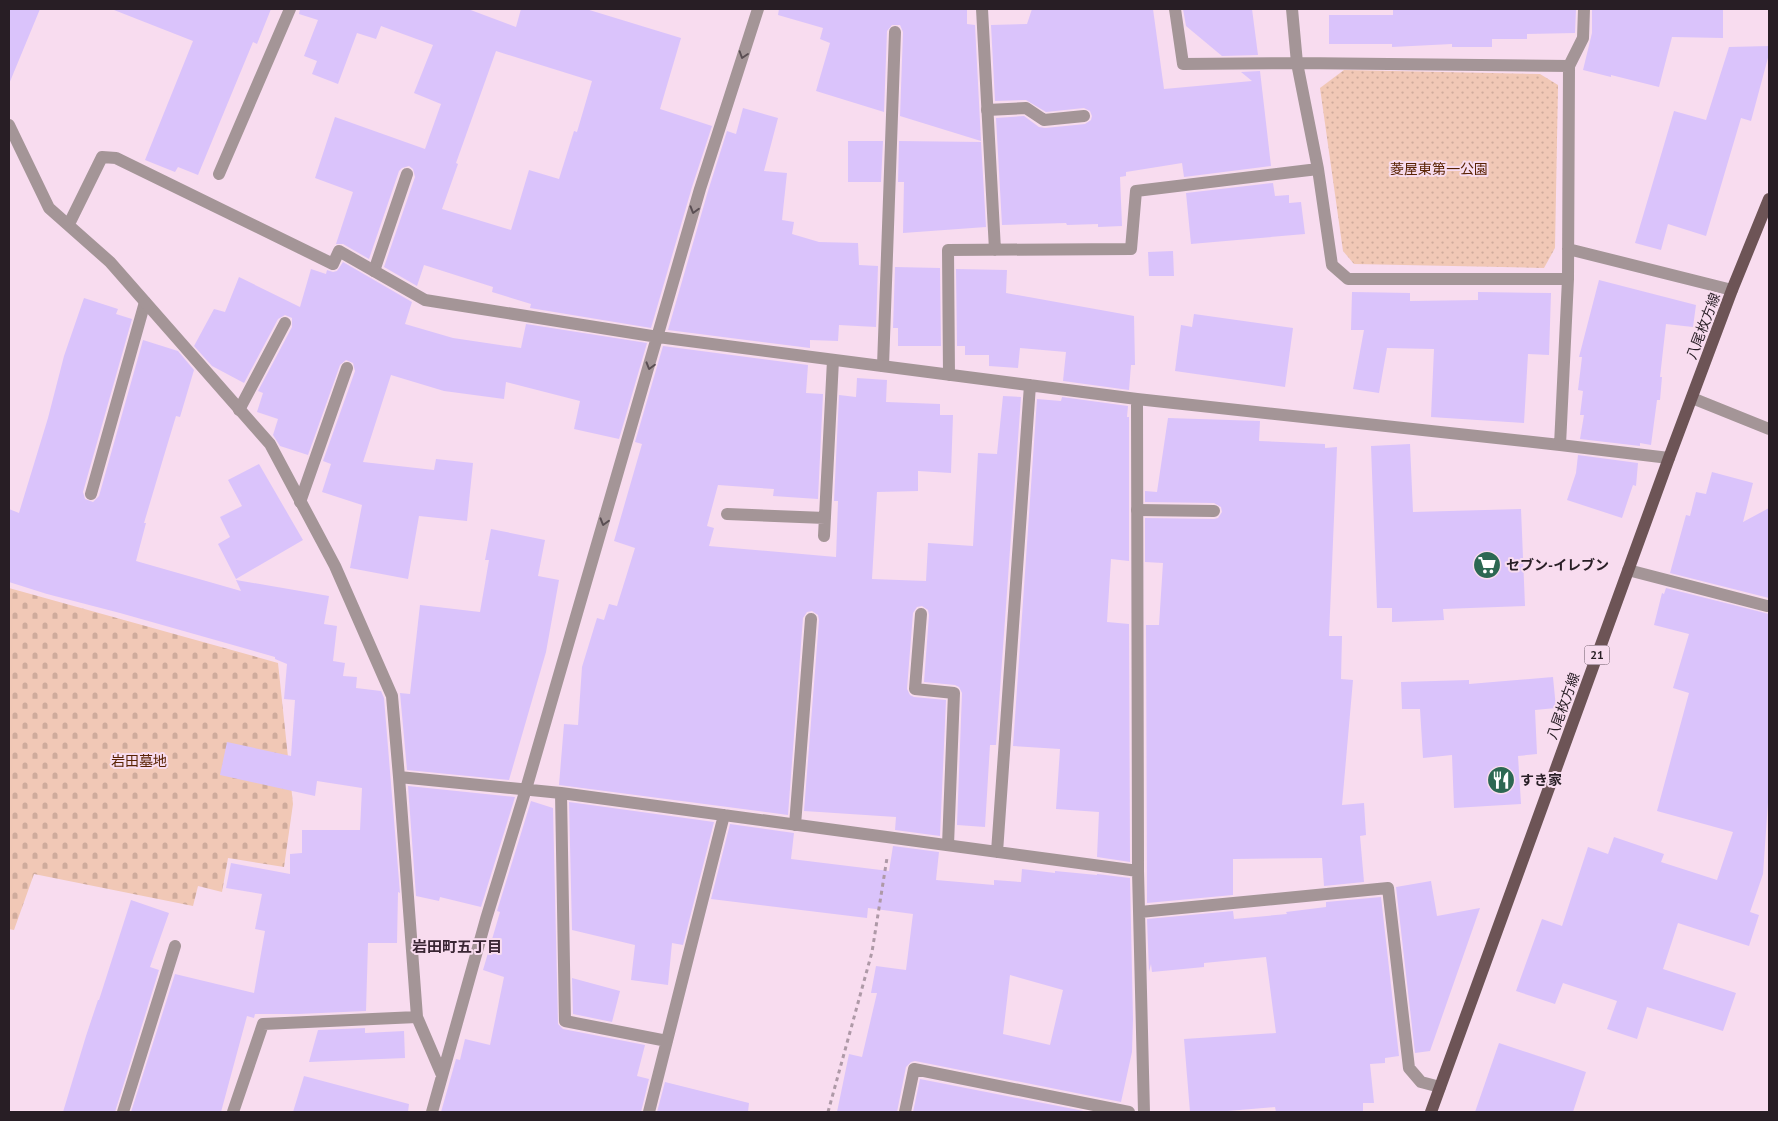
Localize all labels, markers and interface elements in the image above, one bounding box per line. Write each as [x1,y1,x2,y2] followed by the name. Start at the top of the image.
[739,51,749,59] one-way arrow
[1390,160,1488,178] park label: 菱屋東第一公園
[689,206,700,215] one-way arrow
[1682,290,1724,362] street label: 八尾枚方線
[645,362,655,370] one-way arrow
[599,518,610,527] one-way arrow
[1472,550,1502,580] supermarket icon: セブン-イレブン
[1506,556,1609,574] place label: セブン-イレブン
[1584,646,1610,664] road number: 21
[1543,670,1583,742] street label: 八尾枚方線
[111,752,167,770] park label: 岩田墓地
[1486,765,1516,795] restaurant icon: すき家
[1520,771,1562,789] place label: すき家
[412,937,502,956] district label: 岩田町五丁目

